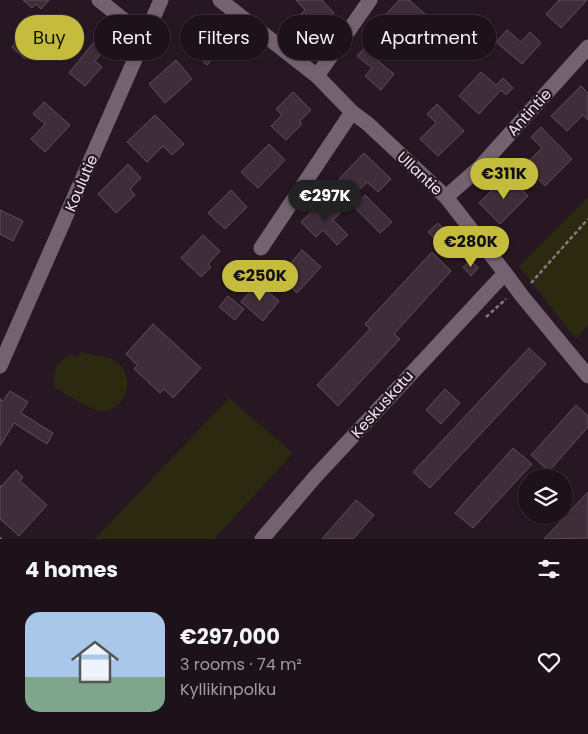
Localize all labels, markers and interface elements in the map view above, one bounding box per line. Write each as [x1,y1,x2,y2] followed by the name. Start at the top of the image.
[15,15,84,60] chip: Buy
[94,15,170,60] chip: Rent
[180,15,268,60] chip: Filters
[278,15,352,60] chip: New
[362,15,496,60] chip: Apartment
[502,84,556,140] street label: Antintie
[392,146,448,200] street label: Ullantie
[60,151,102,215] street label: Koulutie
[469,158,539,200] pin: €311K
[481,162,527,185] text: €311K
[290,180,360,222] pin: €297K
[299,184,351,207] text: €297K
[436,226,506,268] pin: €280K
[444,230,498,253] text: €280K
[225,260,295,302] pin: €250K
[233,264,287,287] text: €250K
[346,366,418,442] street label: Keskuskatu
[518,469,573,524] map controls
[518,469,573,524] button: layers
[25,555,118,584] text: 4 homes
[535,555,563,583] icon: filters
[180,622,280,651] text: €297,000
[65,632,125,692] icon: home
[535,648,563,676] icon: heart
[180,653,302,676] text: 3 rooms · 74 m²
[180,678,276,701] text: Kyllikinpolku

